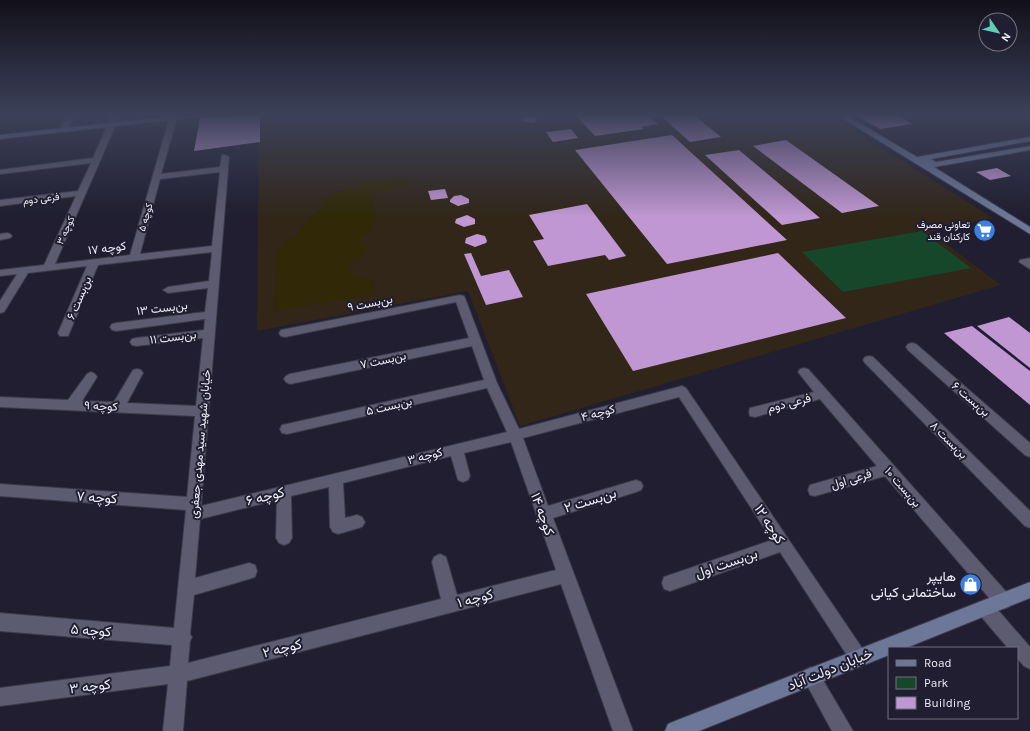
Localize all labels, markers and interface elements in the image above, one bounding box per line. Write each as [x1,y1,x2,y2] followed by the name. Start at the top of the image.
[978,12,1018,52] north arrow
[998,30,1013,44] text: N
[22,191,61,207] street label: فرعی دوم
[136,201,157,233] street label: کوچه ۵
[54,214,79,247] street label: کوچه ۳
[972,217,998,243] supermarket icon: تعاونی مصرف کارکنان قند
[917,219,971,243] place label: تعاونی مصرف کارکنان قند
[87,239,127,258] street label: کوچه ۱۷
[64,274,95,322] street label: بن‌بست ۶
[346,292,394,315] street label: بن‌بست ۹
[136,298,188,319] street label: بن‌بست ۱۳
[149,327,197,348] street label: بن‌بست ۱۱
[359,348,408,373] street label: بن‌بست ۷
[187,369,214,519] street label: خیابان شهید سید مهدی جعفری
[948,379,993,420] street label: بن‌بست ۶
[766,391,812,416] street label: فرعی دوم
[365,394,414,419] street label: بن‌بست ۵
[84,398,118,415] street label: کوچه ۹
[579,402,617,425] street label: کوچه ۴
[927,418,971,462] street label: بن‌بست ۸
[406,445,444,468] street label: کوچه ۳
[881,464,924,511] street label: بن‌بست ۱۰
[829,466,873,493] street label: فرعی اول
[244,483,286,510] street label: کوچه ۶
[562,484,618,516] street label: بن‌بست ۲
[76,488,118,508] street label: کوچه ۷
[526,490,558,538] street label: کوچه ۱۴
[750,501,789,548] street label: کوچه ۱۲
[693,545,760,583] street label: بن‌بست اول
[871,568,956,601] place label: هایپر ساختمانی کیانی
[958,571,984,597] shop icon: هایپر ساختمانی کیانی
[455,586,495,612] street label: کوچه ۱
[70,621,112,641] street label: کوچه ۵
[261,635,304,663] street label: کوچه ۲
[785,645,875,694] street label: خیابان دولت آباد
[888,647,1018,719] legend
[924,656,952,670] text: Road
[68,676,112,698] street label: کوچه ۳
[924,676,949,690] text: Park
[924,696,971,710] text: Building

